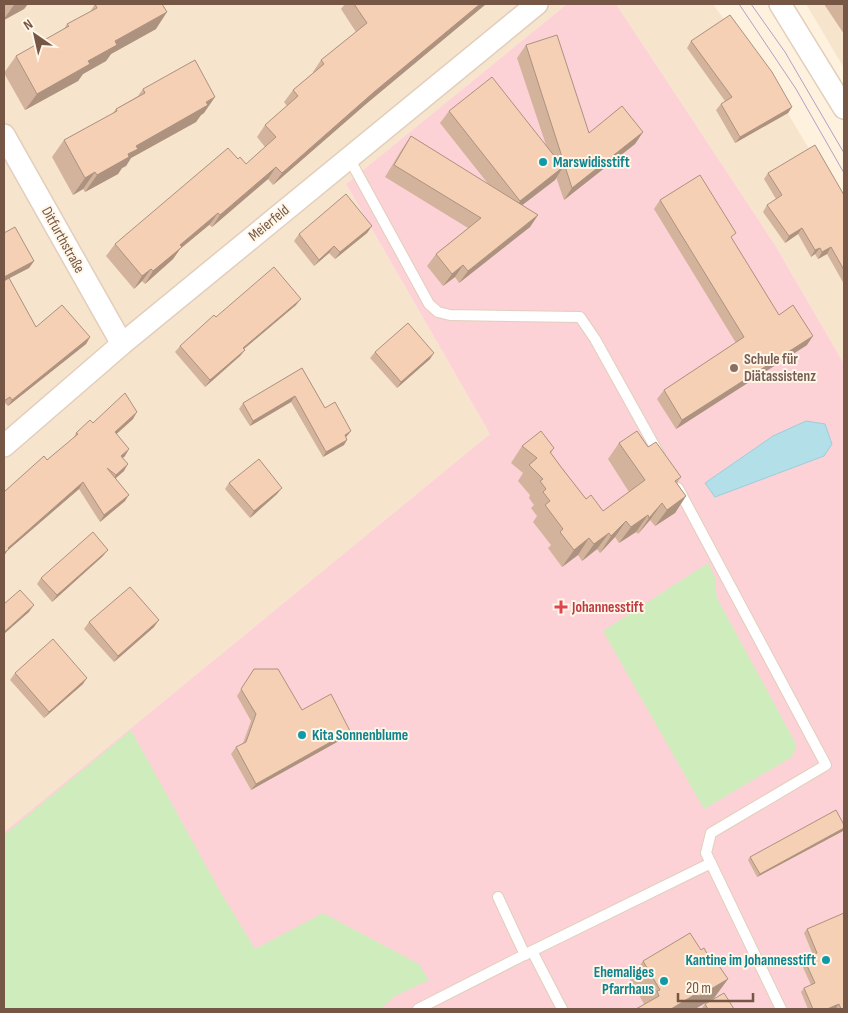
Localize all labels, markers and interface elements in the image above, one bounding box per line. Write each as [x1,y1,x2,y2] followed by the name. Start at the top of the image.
[10,10,60,60] north arrow
[20,15,36,34] text: N
[553,153,630,172] place label: Marswidisstift
[537,156,549,168] marker: Marswidisstift
[245,201,293,245] street label: Meierfeld
[37,203,89,277] street label: Ditfurthstraße
[744,350,816,386] place label: Schule für Diätassistenz
[728,362,740,374] marker: Schule für Diätassistenz
[571,598,644,617] place label: Johannesstift
[554,600,568,614] marker: Johannesstift
[312,726,408,745] place label: Kita Sonnenblume
[296,729,308,741] marker: Kita Sonnenblume
[686,951,816,970] place label: Kantine im Johannesstift
[820,954,832,966] marker: Kantine im Johannesstift
[594,963,654,999] place label: Ehemaliges Pfarrhaus
[678,970,753,1002] scale bar
[658,975,670,987] marker: Ehemaliges Pfarrhaus
[686,979,711,998] text: 20 m

